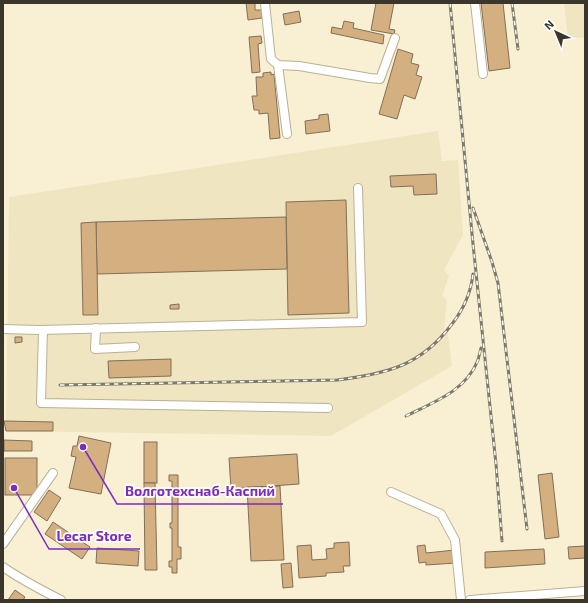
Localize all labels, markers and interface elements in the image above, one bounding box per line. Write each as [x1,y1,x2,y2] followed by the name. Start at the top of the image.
[536,12,576,52] north arrow
[541,17,556,32] text: N
[117,478,283,504] callout: Волготехснаб-Каспий
[125,482,275,499] text: Волготехснаб-Каспий
[49,523,140,549] callout: Lecar Store
[56,527,132,544] text: Lecar Store

